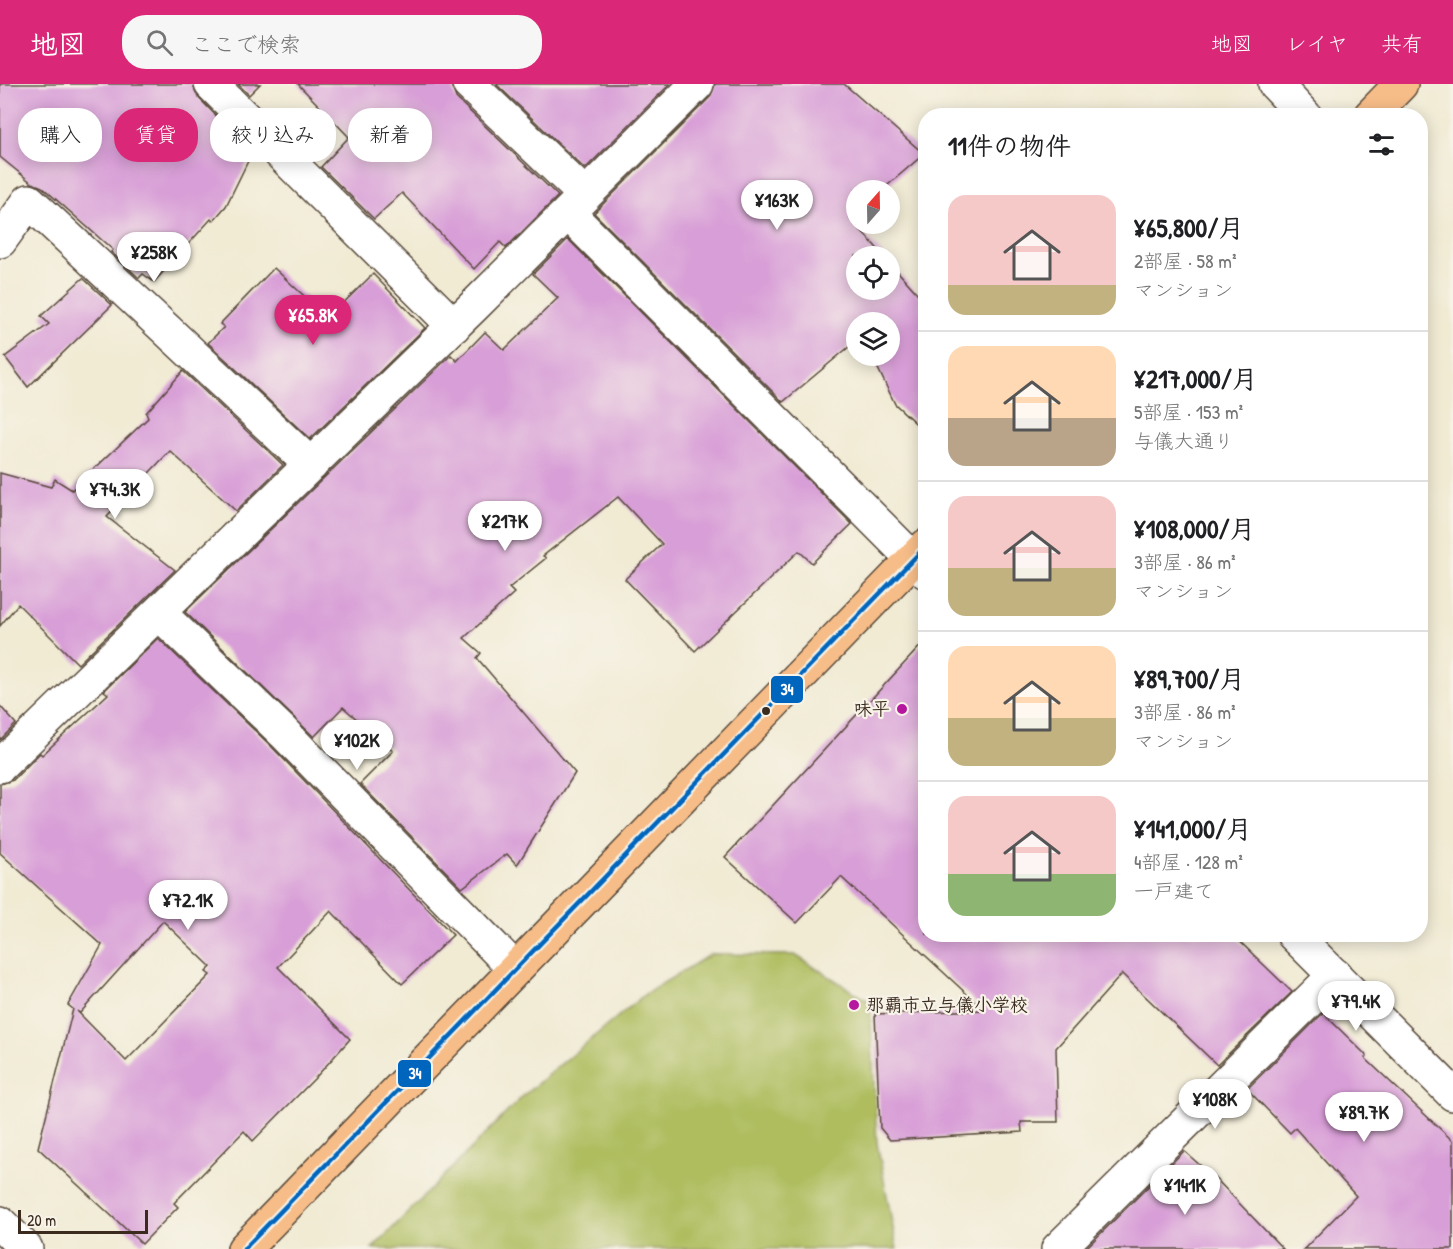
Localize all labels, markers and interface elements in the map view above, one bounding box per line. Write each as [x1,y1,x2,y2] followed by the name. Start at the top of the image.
[122,15,542,69] search box
[30,25,86,63] text: 地図
[143,26,176,59] icon: search
[191,29,301,59] text: ここで検索
[1211,29,1253,58] text: 地図
[1286,29,1348,58] text: レイヤ
[1381,29,1423,58] text: 共有
[18,108,102,162] chip: 購入
[114,108,198,162] chip: 賃貸
[210,108,336,162] chip: 絞り込み
[348,108,432,162] chip: 新着
[948,128,1071,163] text: 11件の物件
[1365,128,1398,161] icon: filters
[735,180,819,231] pin: ¥163K
[846,180,900,234] north arrow
[846,180,900,366] map controls
[755,186,799,213] text: ¥163K
[1134,210,1244,245] text: ¥65,800/月
[996,219,1068,291] icon: home
[112,232,196,283] pin: ¥258K
[131,238,177,265] text: ¥258K
[846,246,900,300] button: locate
[1134,247,1236,274] text: 2部屋 · 58 m²
[1134,276,1233,303] text: マンション
[264,295,362,346] pin: ¥65.8K
[288,301,338,328] text: ¥65.8K
[846,312,900,366] button: layers
[1134,361,1258,396] text: ¥217,000/月
[996,370,1068,442] icon: home
[1134,398,1243,425] text: 5部屋 · 153 m²
[1134,427,1234,454] text: 与儀大通り
[66,469,164,520] pin: ¥74.3K
[90,475,140,502] text: ¥74.3K
[463,501,547,552] pin: ¥217K
[482,507,528,534] text: ¥217K
[1134,511,1256,546] text: ¥108,000/月
[996,520,1068,592] icon: home
[1134,548,1236,575] text: 3部屋 · 86 m²
[1134,577,1233,604] text: マンション
[1134,661,1245,696] text: ¥89,700/月
[996,670,1068,742] icon: home
[770,675,804,704] line badge: 34
[780,678,794,700] text: 34
[854,696,890,721] place label: 味平
[1134,698,1236,725] text: 3部屋 · 86 m²
[895,702,909,716] marker: 味平
[760,705,772,717] unlabelled marker
[315,720,399,771] pin: ¥102K
[334,726,380,753] text: ¥102K
[1134,727,1233,754] text: マンション
[1134,811,1252,846] text: ¥141,000/月
[996,820,1068,892] icon: home
[1134,848,1243,875] text: 4部屋 · 128 m²
[1134,877,1214,904] text: 一戸建て
[139,880,237,931] pin: ¥72.1K
[163,886,213,913] text: ¥72.1K
[1307,981,1405,1032] pin: ¥79.4K
[1332,987,1380,1014] text: ¥79.4K
[866,992,1028,1017] place label: 那覇市立与儀小学校
[847,998,861,1012] marker: 那覇市立与儀小学校
[397,1059,432,1088] line badge: 34
[408,1062,422,1084] text: 34
[1173,1079,1257,1130] pin: ¥108K
[1193,1085,1237,1112] text: ¥108K
[1315,1092,1413,1143] pin: ¥89.7K
[1339,1098,1389,1125] text: ¥89.7K
[1143,1165,1227,1216] pin: ¥141K
[1164,1171,1206,1198] text: ¥141K
[18,1207,148,1234] scale bar
[27,1209,56,1231] text: 20 m

